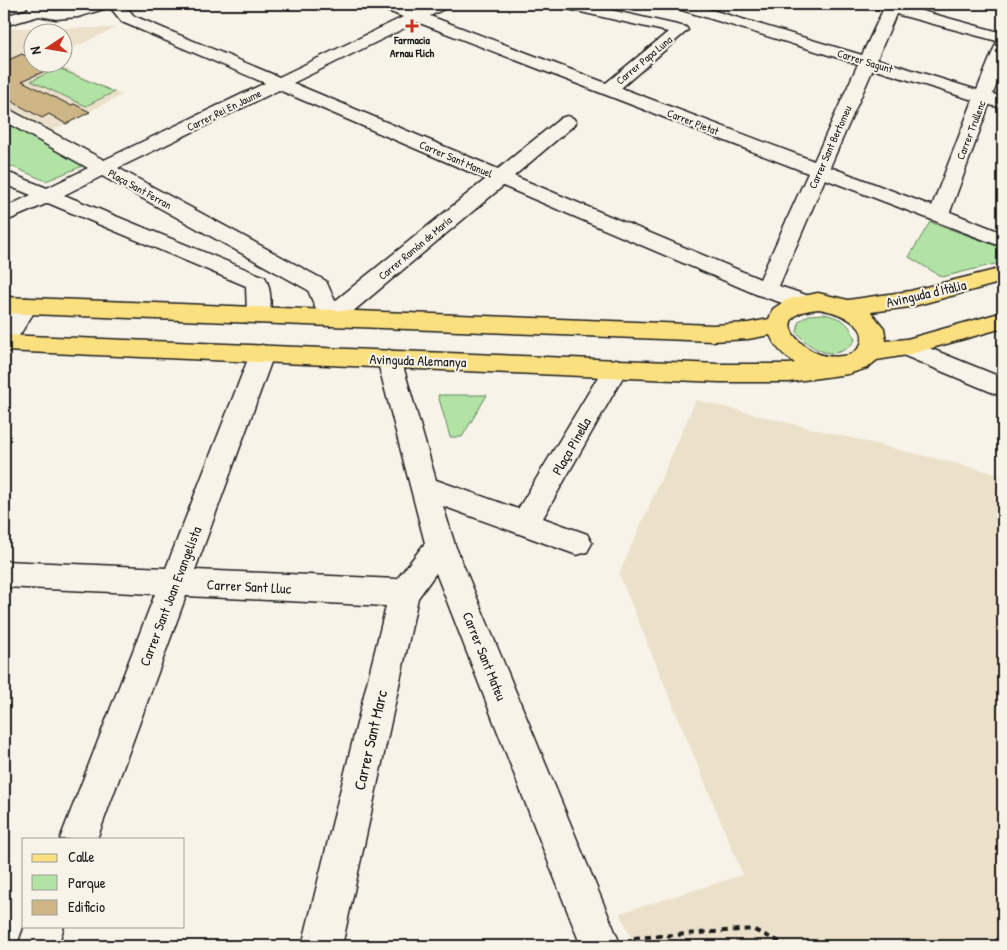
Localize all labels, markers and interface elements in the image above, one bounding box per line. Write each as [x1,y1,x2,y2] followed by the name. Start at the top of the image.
[406,20,418,32] marker: Farmacia Arnau Flich
[22,22,72,72] north arrow
[613,32,675,88] street label: Carrer Papa Luna
[390,33,434,60] place label: Farmacia Arnau Flich
[25,45,45,56] text: N
[836,46,895,76] street label: Carrer Sagunt
[184,86,264,134] street label: Carrer Rei En Jaume
[953,98,989,162] street label: Carrer Trullenc
[805,103,855,191] street label: Carrer Sant Bertomeu
[665,106,721,138] street label: Carrer Pietat
[417,137,495,181] street label: Carrer Sant Manuel
[106,166,174,212] street label: Plaça Sant Ferran
[375,213,455,283] street label: Carrer Ramón de María
[884,274,969,312] street label: Avinguda d'Itàlia
[369,349,467,372] street label: Avinguda Alemanya
[547,413,595,478] street label: Plaça Pinella
[135,523,207,669] street label: Carrer Sant Joan Evangelista
[206,574,292,598] street label: Carrer Sant Lluc
[459,609,512,704] street label: Carrer Sant Mateu
[348,687,392,792] street label: Carrer Sant Marc
[22,838,185,928] legend
[68,846,95,867] text: Calle
[68,872,106,893] text: Parque
[68,896,105,917] text: Edificio

